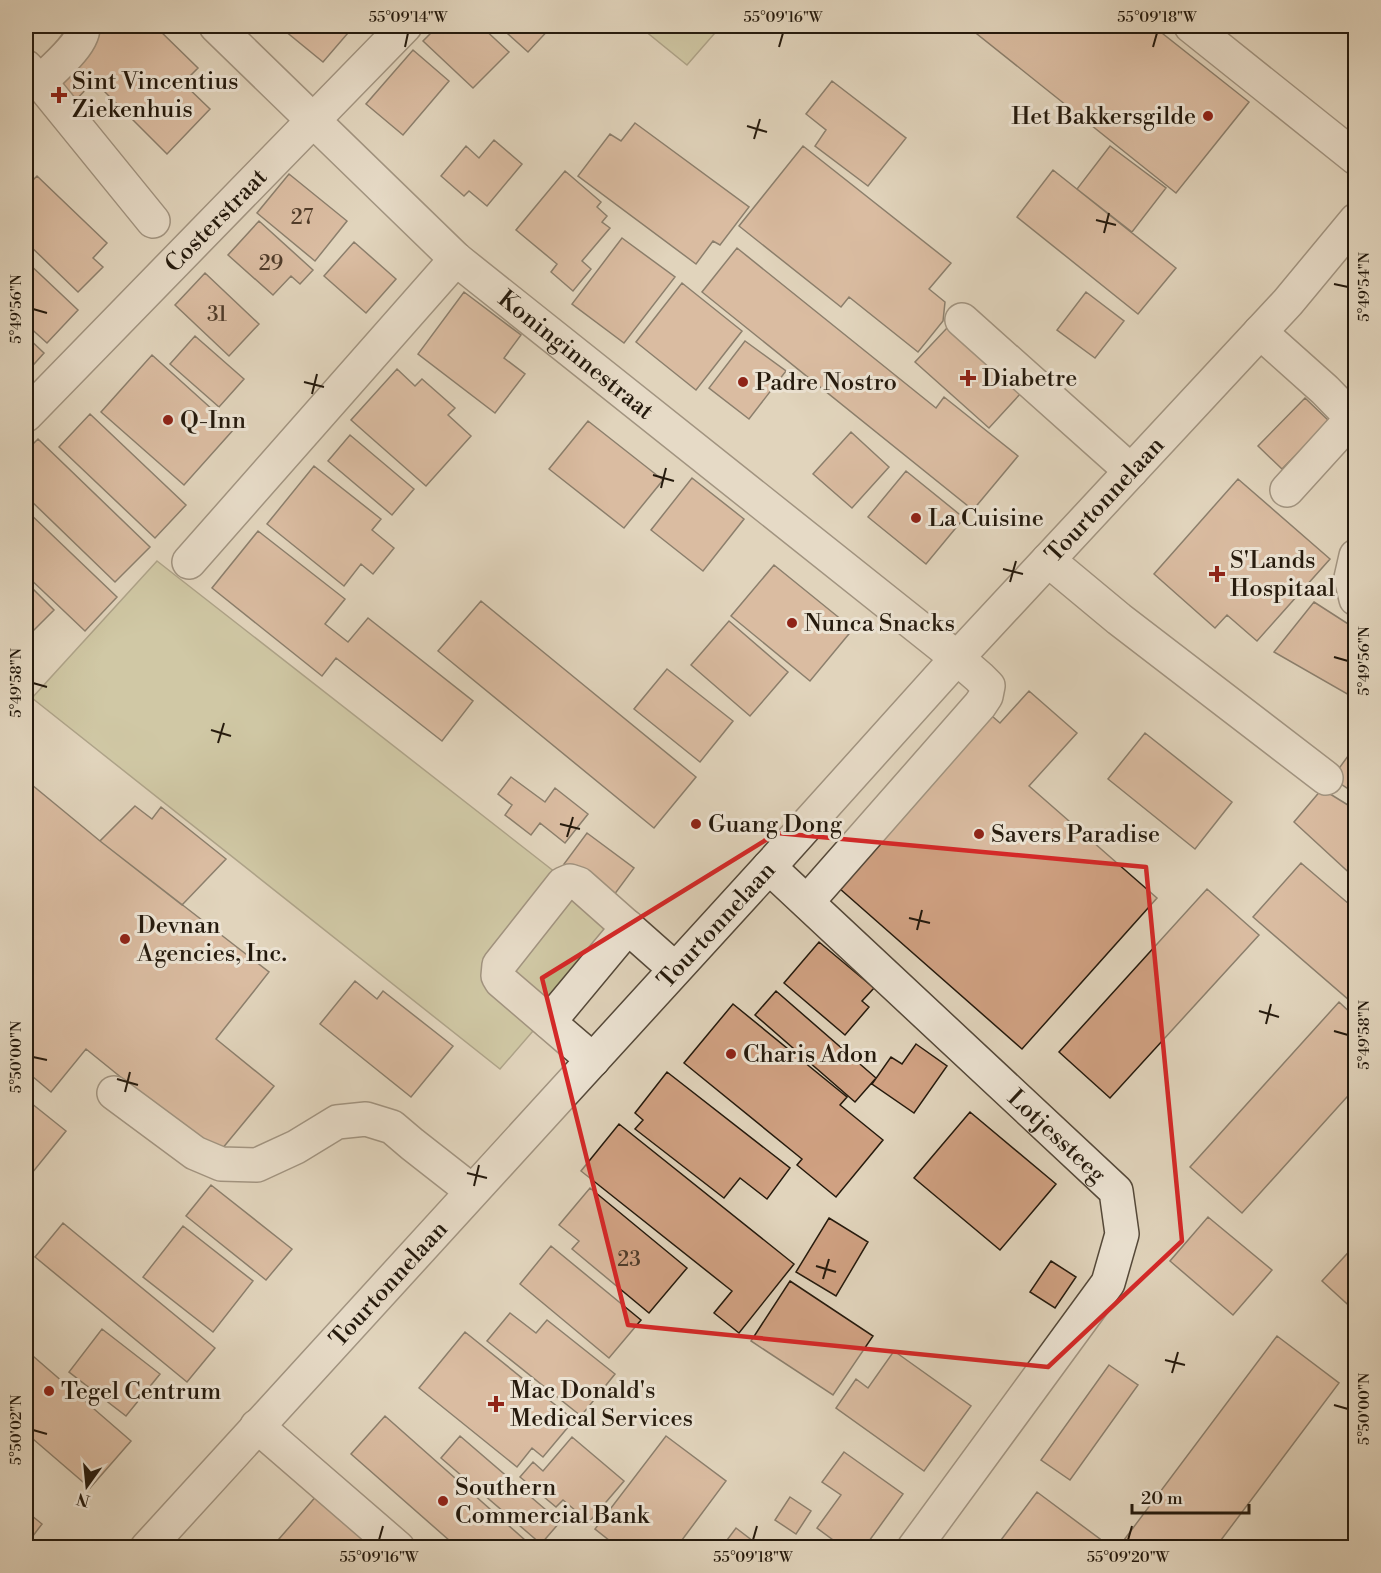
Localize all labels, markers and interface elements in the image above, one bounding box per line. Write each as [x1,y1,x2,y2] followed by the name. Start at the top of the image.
[369,8,448,27] text: 55°09'14"W
[744,8,823,27] text: 55°09'16"W
[1117,8,1197,27] text: 55°09'18"W
[72,67,239,125] place label: Sint Vincentius Ziekenhuis
[50,86,68,104] marker: Sint Vincentius Ziekenhuis
[1011,102,1196,132] place label: Het Bakkersgilde
[1201,109,1215,123] marker: Het Bakkersgilde
[159,162,274,279] street label: Costerstraat
[291,205,314,231] house number: 27
[259,251,283,277] house number: 29
[1355,252,1374,322] text: 5°49'54"N
[7,274,26,344] text: 5°49'56"N
[491,284,660,427] street label: Koninginnestraat
[207,302,227,328] house number: 31
[982,364,1077,394] place label: Diabetre
[755,368,897,398] place label: Padre Nostro
[959,369,977,387] marker: Diabetre
[736,375,750,389] marker: Padre Nostro
[180,406,246,436] place label: Q-Inn
[161,413,175,427] marker: Q-Inn
[1039,431,1171,569] street label: Tourtonnelaan
[928,504,1044,534] place label: La Cuisine
[909,511,923,525] marker: La Cuisine
[1230,546,1335,604] place label: S'Lands Hospitaal
[1208,565,1226,583] marker: S'Lands Hospitaal
[804,609,955,639] place label: Nunca Snacks
[785,616,799,630] marker: Nunca Snacks
[1355,626,1374,696] text: 5°49'56"N
[7,648,26,718] text: 5°49'58"N
[708,810,843,840] place label: Guang Dong
[689,817,703,831] marker: Guang Dong
[991,820,1160,850] place label: Savers Paradise
[972,827,986,841] marker: Savers Paradise
[652,856,782,995] street label: Tourtonnelaan
[136,911,287,969] place label: Devnan Agencies, Inc.
[118,932,132,946] marker: Devnan Agencies, Inc.
[1355,1000,1374,1070] text: 5°49'58"N
[7,1021,26,1093] text: 5°50'00"N
[743,1040,878,1070] place label: Charis Adon
[724,1047,738,1061] marker: Charis Adon
[1001,1083,1112,1190] street label: Lotjessteeg
[324,1215,455,1354] street label: Tourtonnelaan
[617,1247,641,1273] house number: 23
[1355,1373,1374,1445] text: 5°50'00"N
[510,1376,693,1434] place label: Mac Donald's Medical Services
[61,1377,221,1407] place label: Tegel Centrum
[42,1384,56,1398] marker: Tegel Centrum
[7,1395,26,1465] text: 5°50'02"N
[487,1395,505,1413] marker: Mac Donald's Medical Services
[57,1456,117,1516] north arrow
[455,1473,651,1531] place label: Southern Commercial Bank
[1132,1477,1249,1515] scale bar
[1141,1487,1183,1510] text: 20 m
[74,1488,92,1511] text: N
[436,1494,450,1508] marker: Southern Commercial Bank
[340,1548,419,1567] text: 55°09'16"W
[713,1548,793,1567] text: 55°09'18"W
[1087,1548,1170,1567] text: 55°09'20"W

